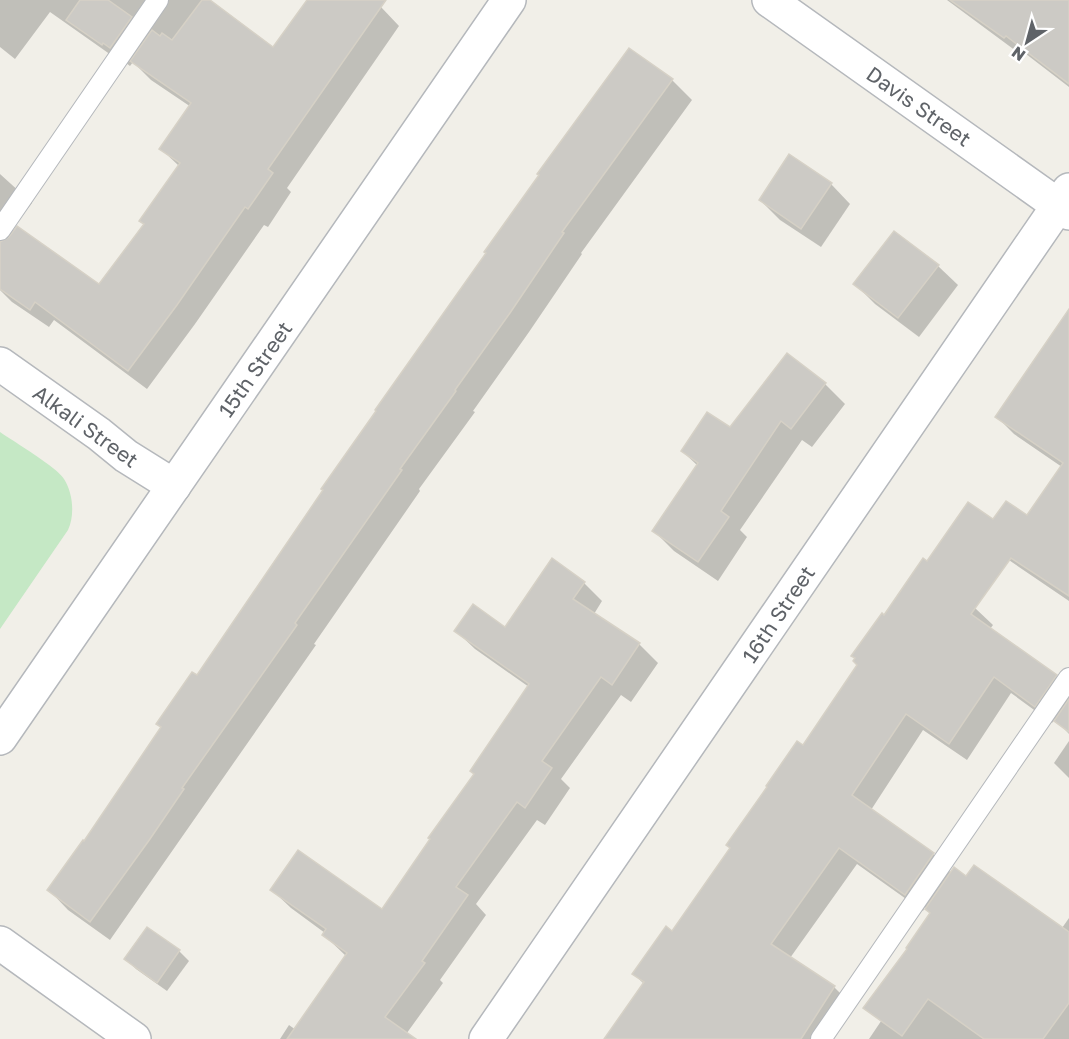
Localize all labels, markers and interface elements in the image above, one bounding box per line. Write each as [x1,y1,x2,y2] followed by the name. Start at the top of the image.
[997,12,1057,72] north arrow
[1007,42,1029,66] text: N
[862,60,976,152] street label: Davis Street
[212,316,298,422] street label: 15th Street
[28,379,144,473] street label: Alkali Street
[736,560,820,668] street label: 16th Street

